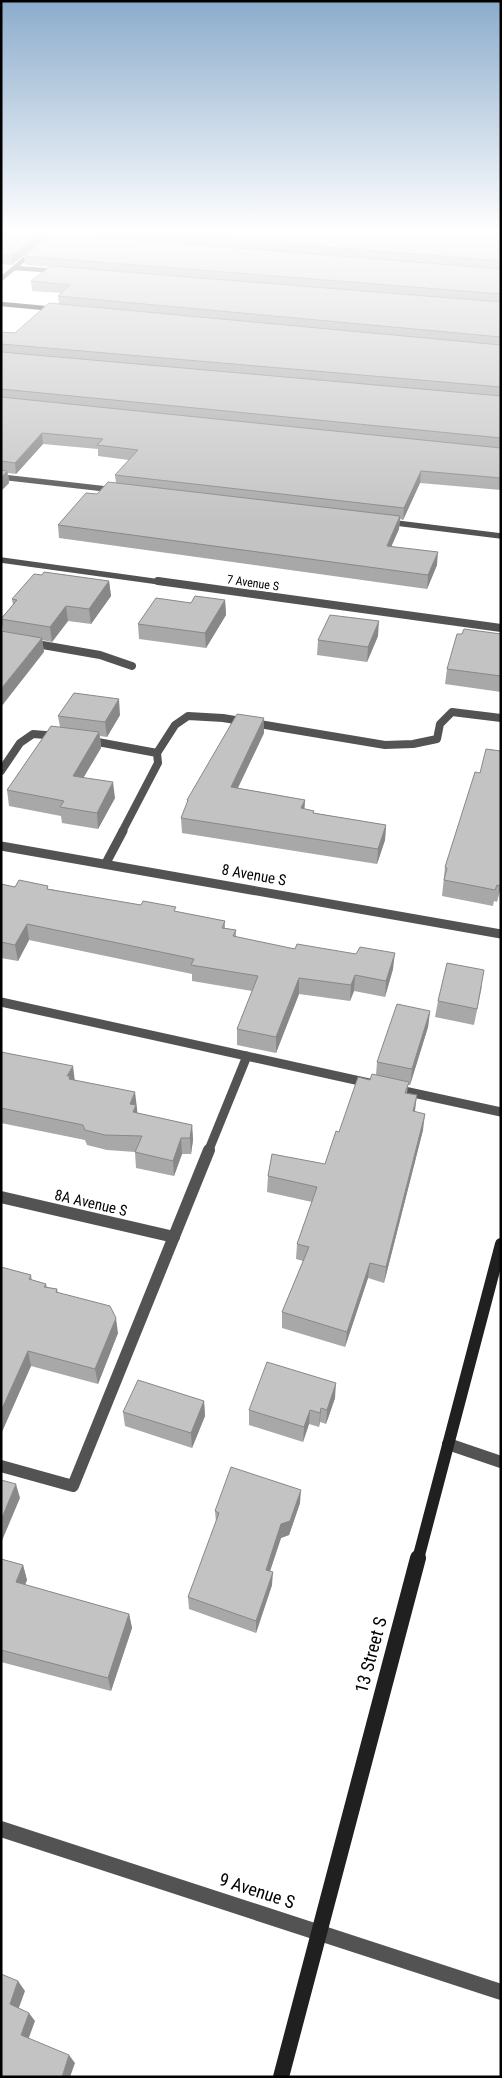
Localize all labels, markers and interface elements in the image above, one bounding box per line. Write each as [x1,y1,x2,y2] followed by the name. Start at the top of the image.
[226,572,280,594] street label: 7 Avenue S
[220,860,288,890] street label: 8 Avenue S
[53,1186,129,1220] street label: 8A Avenue S
[350,1615,391,1695] street label: 13 Street S
[217,1868,298,1913] street label: 9 Avenue S

